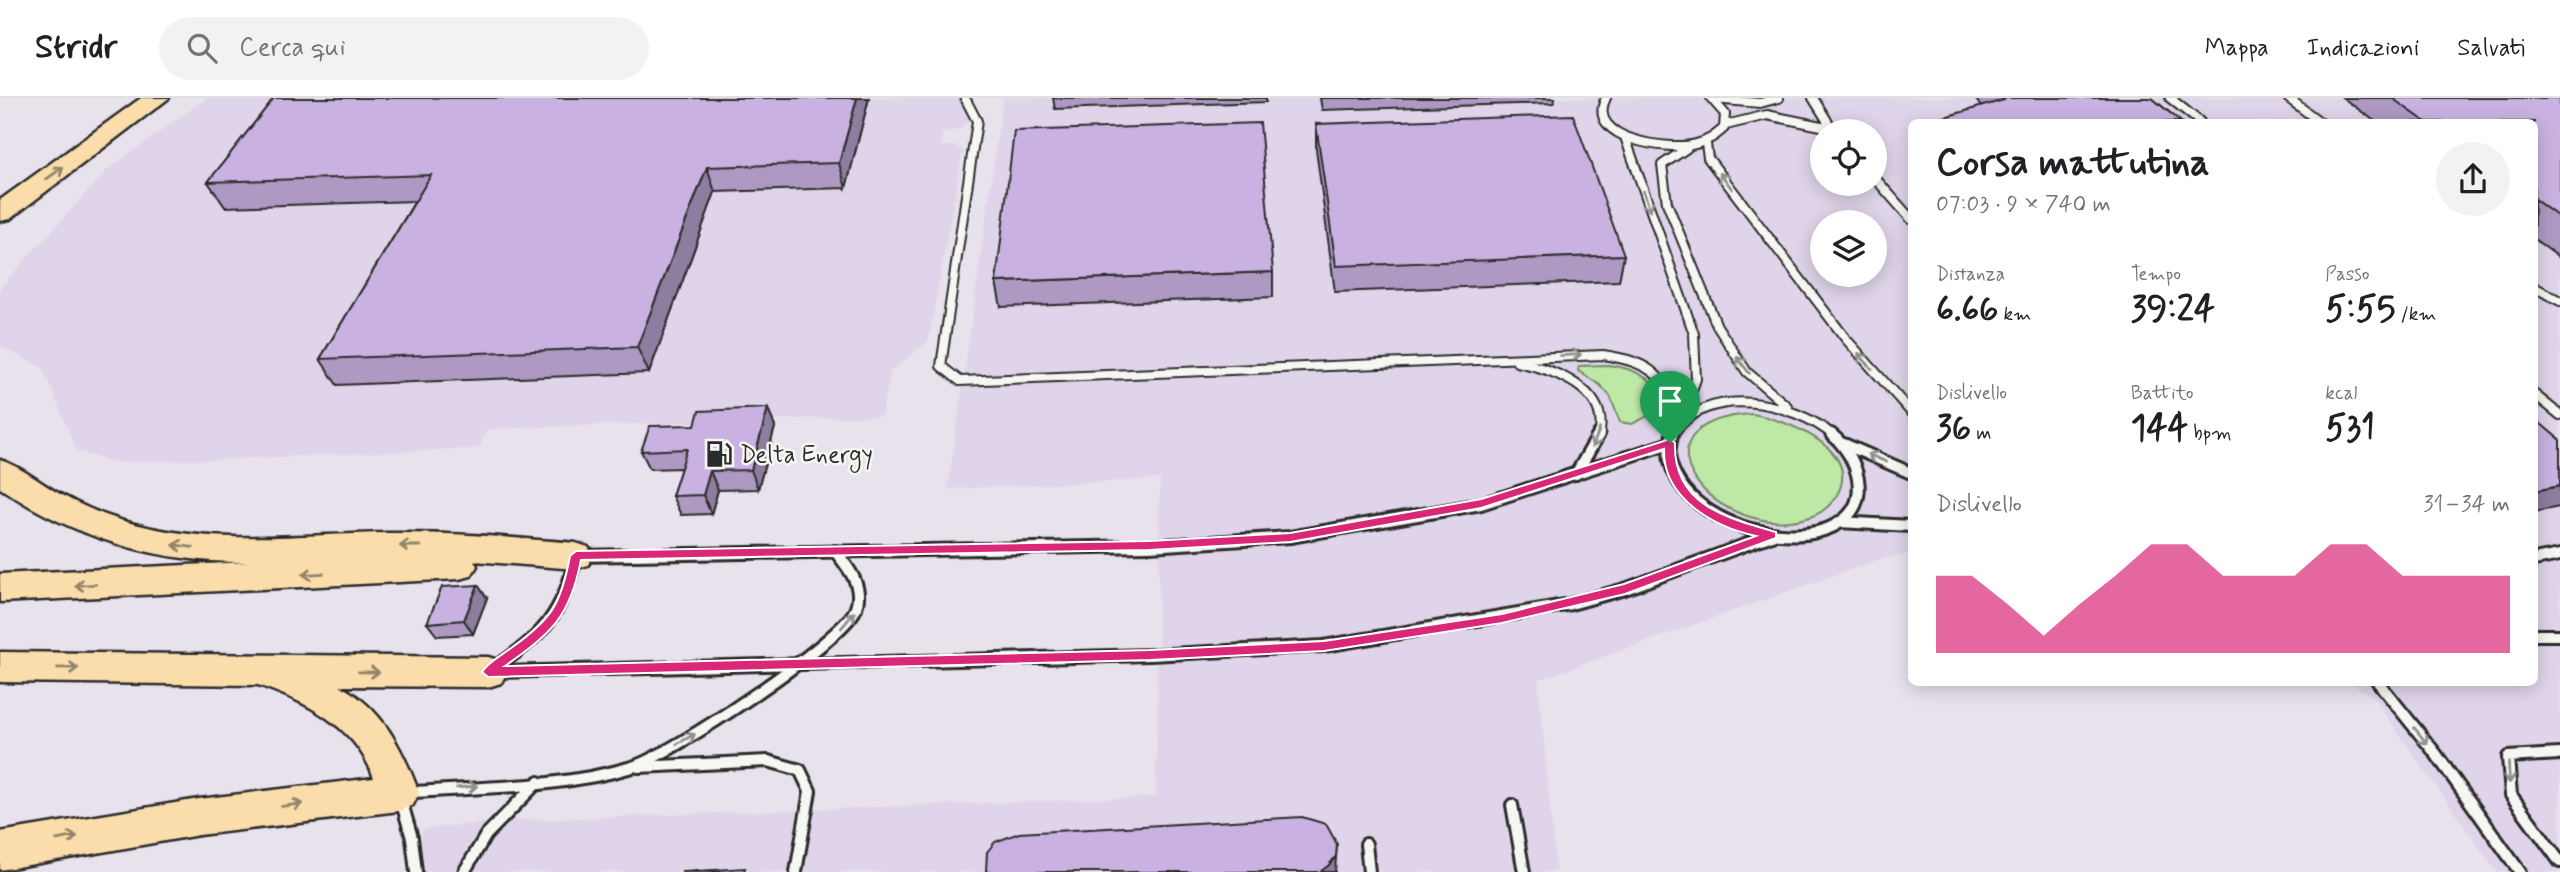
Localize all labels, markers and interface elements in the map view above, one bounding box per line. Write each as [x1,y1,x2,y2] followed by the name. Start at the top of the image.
[159,17,649,80] search box
[35,26,117,70] text: Stridr
[183,29,221,67] icon: search
[239,31,346,65] text: Cerca qui
[2205,33,2269,64] text: Mappa
[2307,33,2419,64] text: Indicazioni
[2457,33,2525,64] text: Salvati
[1810,119,1887,287] map controls
[1810,119,1887,196] button: locate
[1936,139,2210,188] text: Corsa mattutina
[2436,142,2510,216] button: share
[45,165,64,180] one-way arrow
[1718,173,1733,191] one-way arrow
[1642,190,1654,212] one-way arrow
[1936,190,2111,220] text: 07:03 · 9 × 740 m
[1810,210,1887,287] button: layers
[1936,262,2005,287] text: Distanza
[2131,262,2181,287] text: Tempo
[2325,262,2370,287] text: Passo
[1936,287,1998,333] text: 6.66
[2131,287,2215,333] text: 39:24
[2325,287,2395,333] text: 5:55
[1998,302,2031,327] text: km
[2395,302,2436,327] text: /km
[1559,348,1582,361] one-way arrow
[1857,353,1874,370] one-way arrow
[1735,357,1750,375] one-way arrow
[1640,371,1700,443] pin
[1936,381,2007,406] text: Dislivello
[2131,381,2193,406] text: Battito
[2325,381,2357,406] text: kcal
[1651,382,1689,420] icon: arrive
[1936,406,1971,452] text: 36
[2131,406,2188,452] text: 144
[2325,406,2375,452] text: 531
[1971,421,1991,446] text: m
[2188,421,2232,446] text: bpm
[1589,427,1602,449] one-way arrow
[704,439,734,469] fuel station icon: Delta Energy
[740,440,873,473] place label: Delta Energy
[1867,451,1888,464] one-way arrow
[1936,490,2022,520] text: Dislivello
[2423,490,2510,520] text: 31–34 m
[399,539,422,553] one-way arrow
[172,540,195,553] one-way arrow
[301,568,324,581] one-way arrow
[74,578,97,591] one-way arrow
[840,612,856,630] one-way arrow
[56,661,79,675] one-way arrow
[357,665,380,679] one-way arrow
[2414,726,2429,744] one-way arrow
[676,732,696,746] one-way arrow
[2503,761,2516,784] one-way arrow
[455,780,478,793] one-way arrow
[280,798,303,811] one-way arrow
[55,831,78,844] one-way arrow

